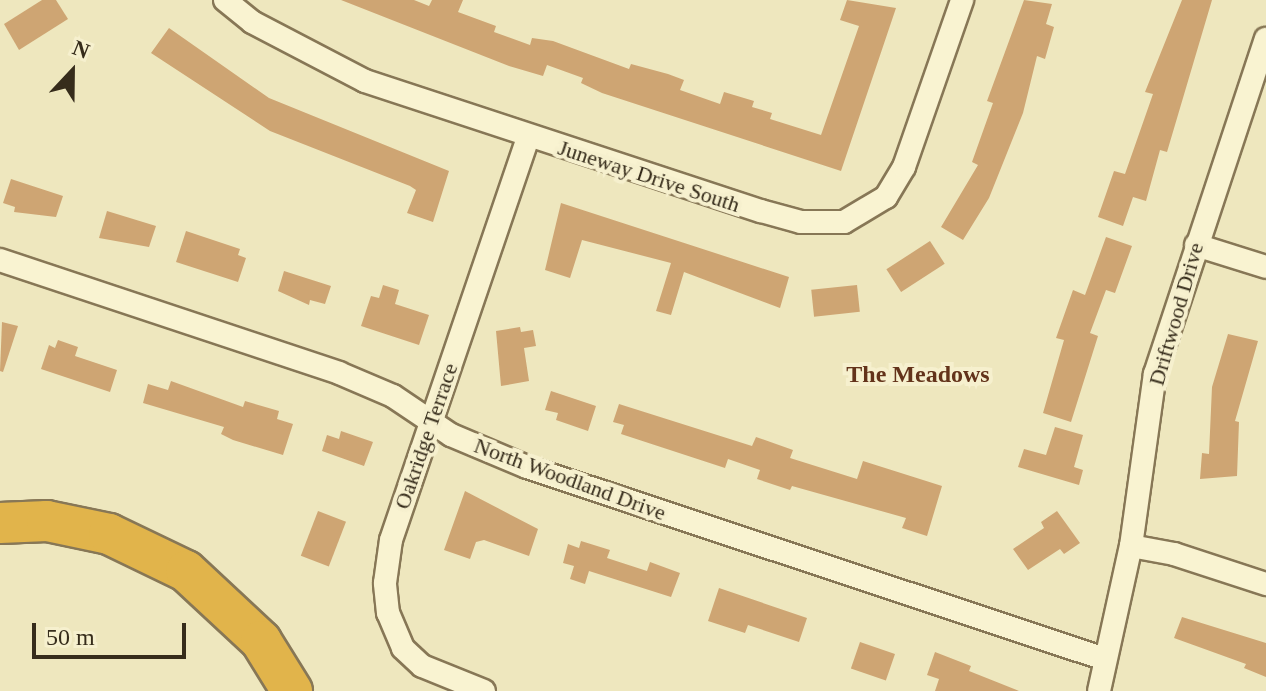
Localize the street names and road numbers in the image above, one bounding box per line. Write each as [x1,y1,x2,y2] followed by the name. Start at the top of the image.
[555,134,743,218] street label: Juneway Drive South
[1143,240,1209,388] street label: Driftwood Drive
[389,359,463,513] street label: Oakridge Terrace
[470,432,670,526] street label: North Woodland Drive

